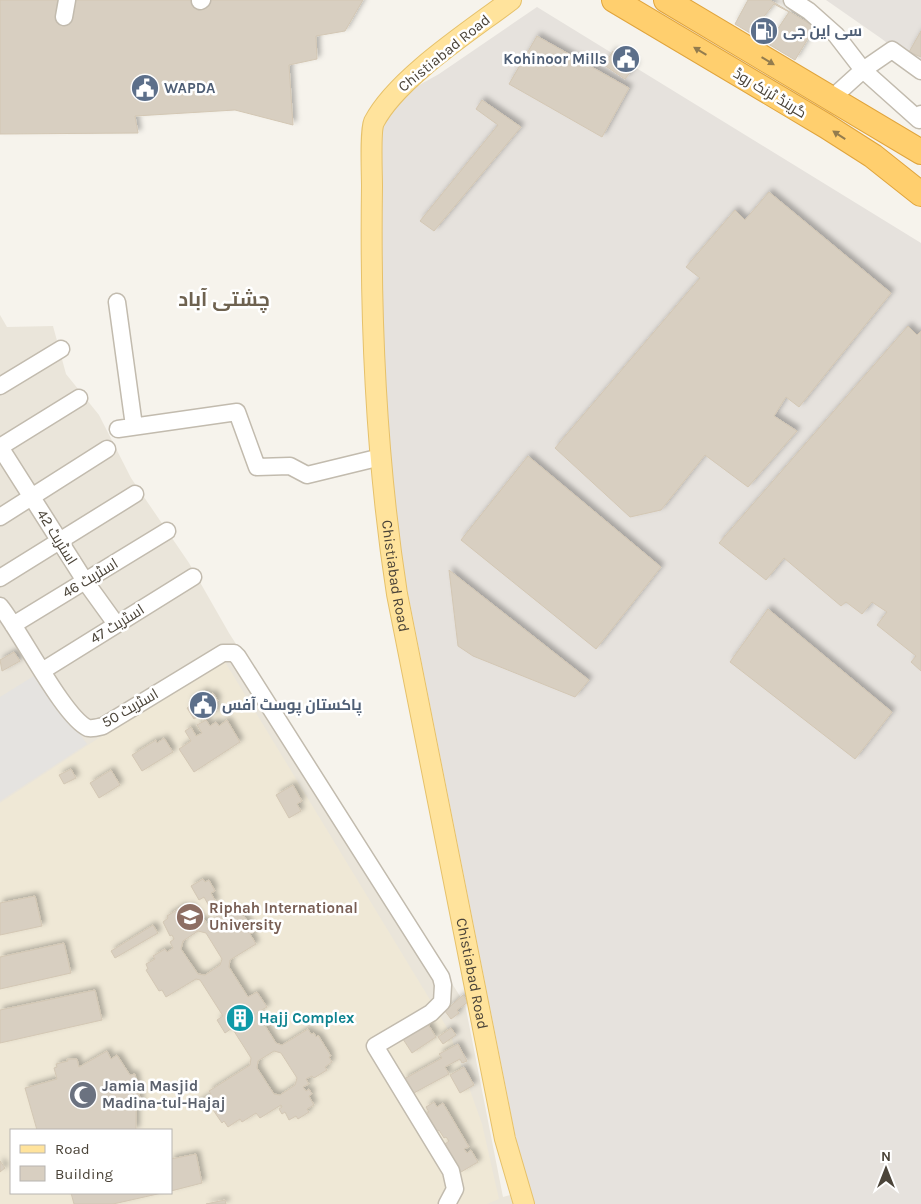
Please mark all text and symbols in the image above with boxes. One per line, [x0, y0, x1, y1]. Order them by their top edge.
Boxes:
street label: Chistiabad Road [394, 10, 494, 96]
fuel station icon: سی این جی [749, 16, 779, 46]
place label: سی این جی [783, 22, 862, 40]
public building icon: Kohinoor Mills [611, 44, 641, 74]
one-way arrow [693, 46, 706, 55]
place label: Kohinoor Mills [503, 50, 607, 68]
one-way arrow [761, 57, 774, 66]
street label: گرینڈ ٹرنک روڈ [730, 64, 810, 122]
public building icon: WAPDA [130, 73, 160, 103]
place label: WAPDA [164, 79, 216, 97]
one-way arrow [832, 130, 846, 139]
district label: چشتی آباد [178, 288, 270, 313]
street label: اسٹریٹ 42 [33, 506, 81, 568]
street label: Chistiabad Road [378, 519, 413, 633]
street label: اسٹریٹ 46 [59, 554, 121, 602]
street label: اسٹریٹ 47 [87, 600, 147, 648]
street label: اسٹریٹ 50 [98, 685, 162, 731]
public building icon: پاکستان پوسٹ آفس [188, 690, 218, 720]
place label: پاکستان پوسٹ آفس [222, 696, 362, 716]
place label: Riphah International University [209, 899, 358, 934]
school or university icon: Riphah International University [175, 902, 205, 932]
street label: Chistiabad Road [452, 916, 492, 1031]
building icon: Hajj Complex [225, 1003, 255, 1033]
place label: Hajj Complex [259, 1009, 355, 1027]
place label: Jamia Masjid Madina-tul-Hajaj [102, 1077, 225, 1112]
mosque icon: Jamia Masjid Madina-tul-Hajaj [68, 1080, 98, 1110]
legend [10, 1129, 172, 1194]
text: Road [55, 1140, 90, 1158]
north arrow [861, 1144, 911, 1194]
text: N [881, 1148, 891, 1165]
text: Building [55, 1165, 113, 1183]

